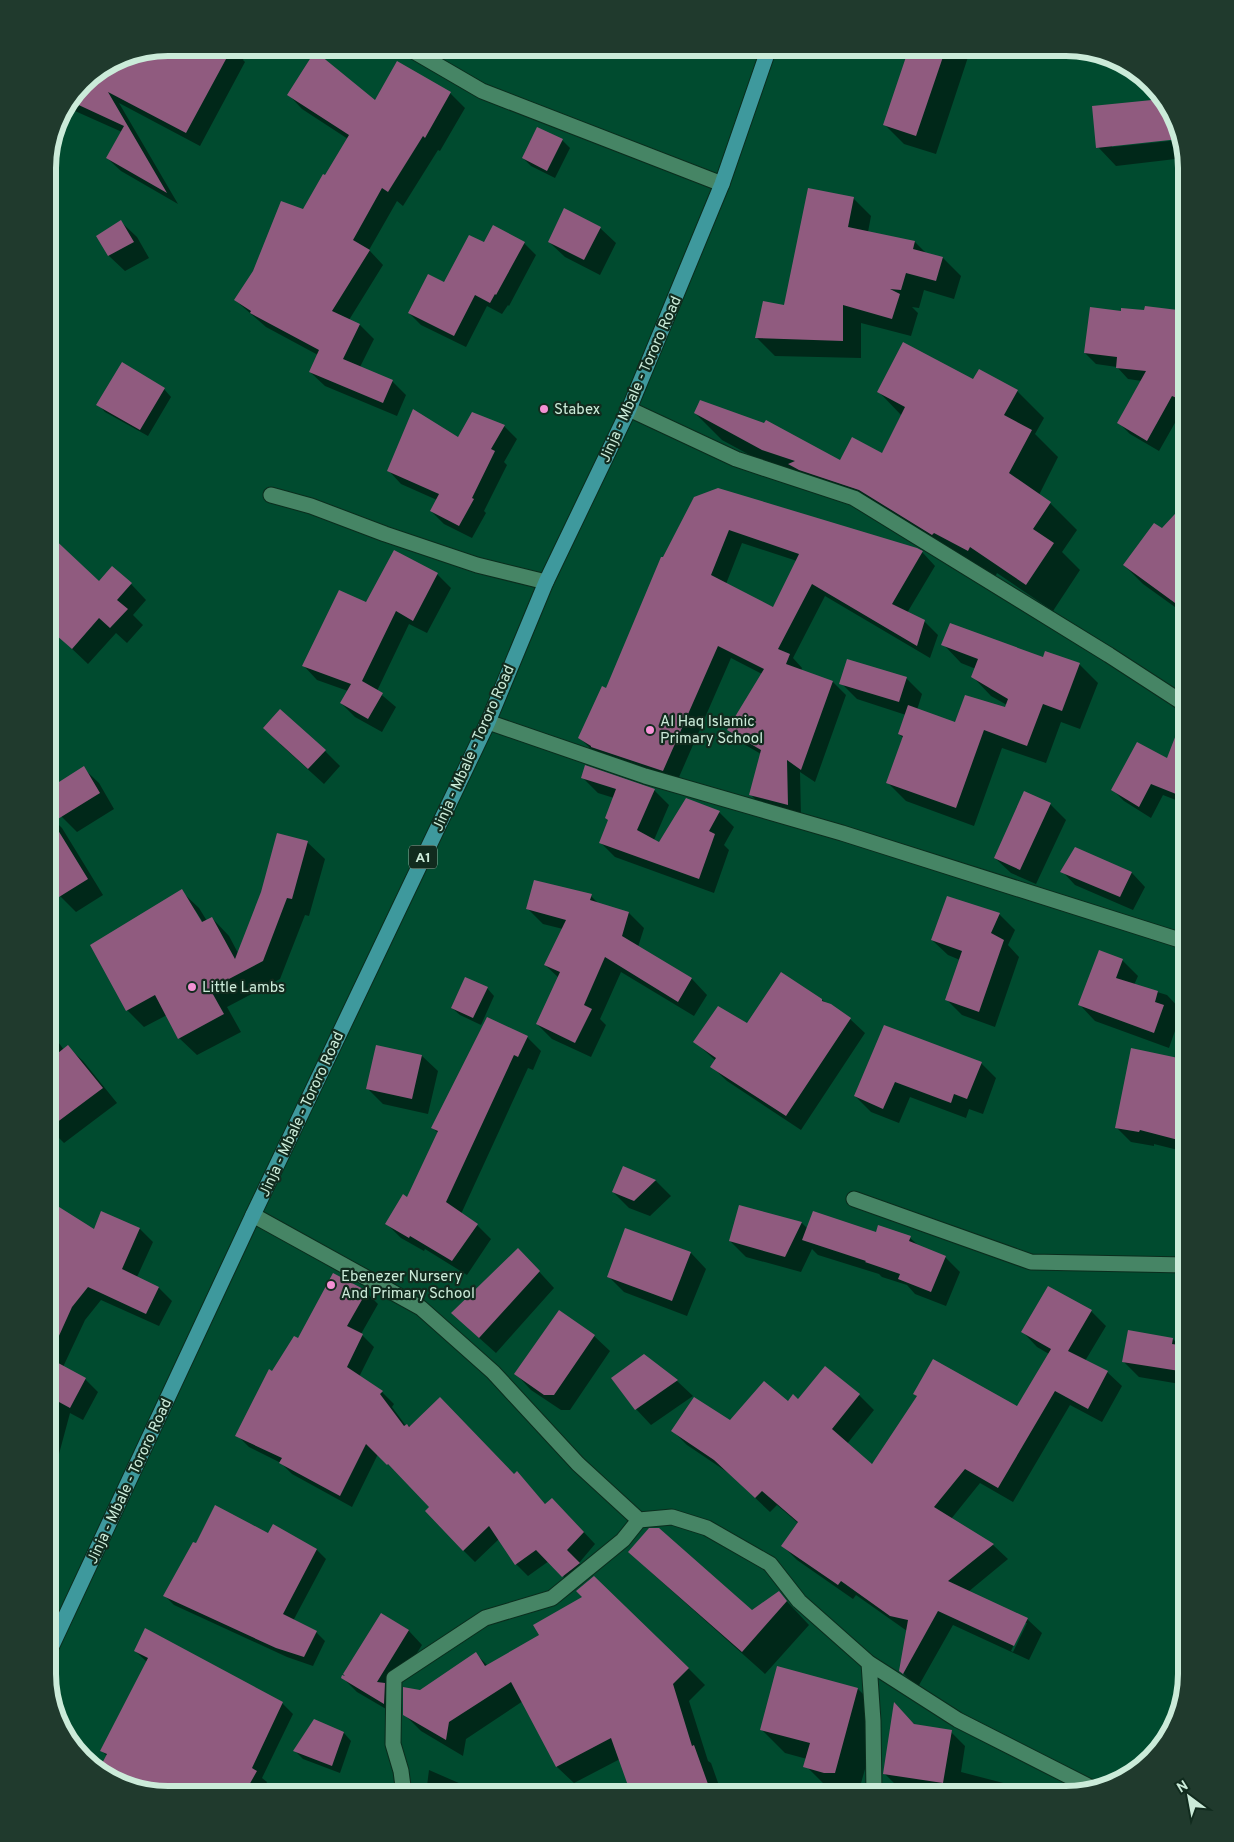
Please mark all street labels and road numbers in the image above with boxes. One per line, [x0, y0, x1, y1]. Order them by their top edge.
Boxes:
street label: Jinja - Mbale - Tororo Road [596, 293, 687, 466]
street label: Jinja - Mbale - Tororo Road [429, 662, 520, 835]
road number: A1 [409, 846, 437, 869]
street label: Jinja - Mbale - Tororo Road [256, 1029, 349, 1200]
street label: Jinja - Mbale - Tororo Road [84, 1396, 177, 1567]

